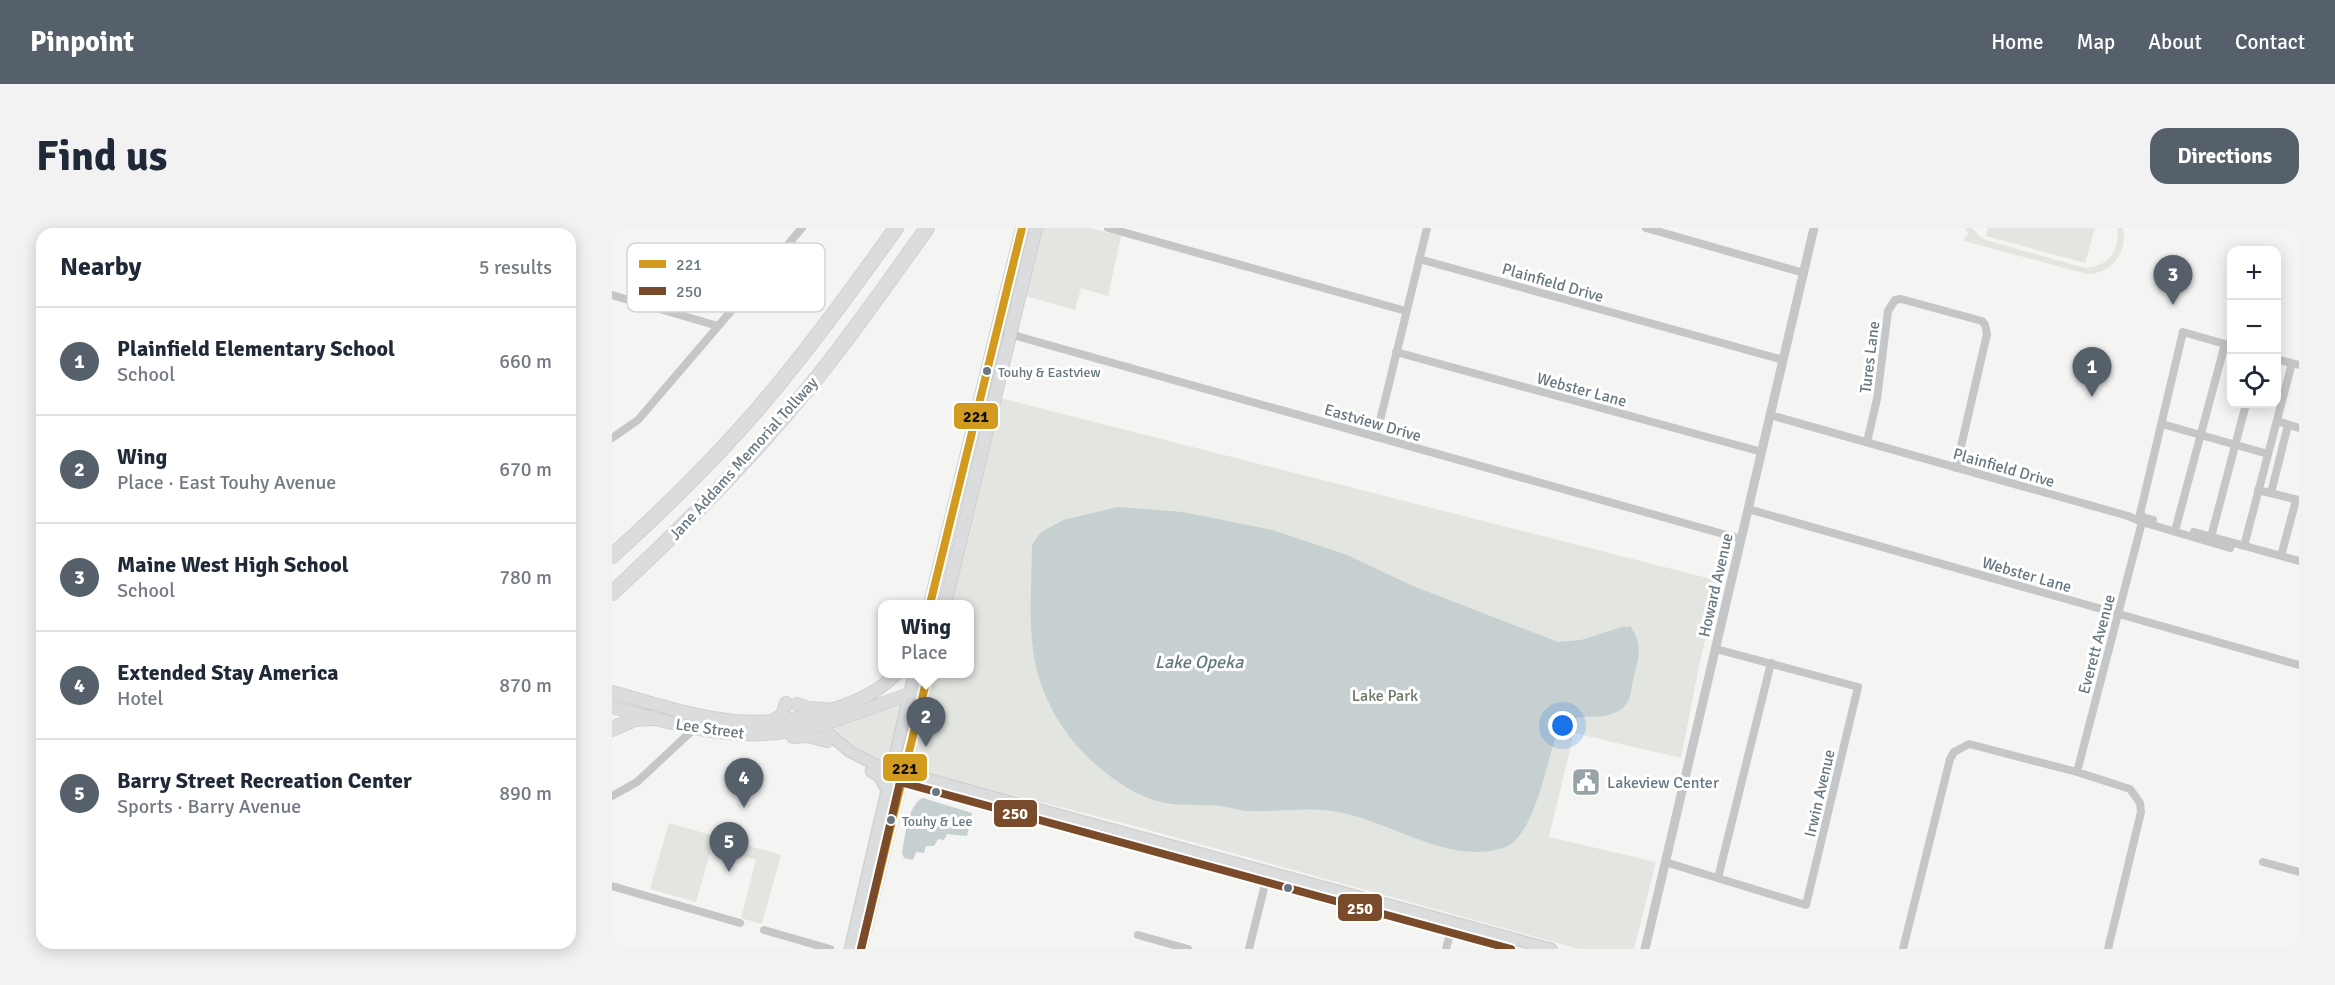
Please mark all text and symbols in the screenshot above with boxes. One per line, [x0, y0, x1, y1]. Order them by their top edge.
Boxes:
text: Pinpoint [30, 25, 134, 59]
text: Home [1991, 29, 2044, 55]
text: Map [2077, 29, 2115, 55]
text: About [2148, 29, 2202, 55]
text: Contact [2235, 29, 2305, 55]
button: Directions [2150, 128, 2299, 184]
text: Find us [36, 131, 167, 182]
legend [627, 243, 825, 312]
map controls [2227, 246, 2281, 408]
button: + [2227, 246, 2281, 300]
text: Nearby [60, 251, 141, 283]
text: 5 results [479, 255, 552, 280]
text: 221 [676, 255, 702, 275]
pin: 3 [2154, 256, 2192, 305]
street label: Plainfield Drive [1500, 259, 1606, 307]
text: 250 [676, 282, 702, 302]
button: − [2227, 300, 2281, 354]
street label: Tures Lane [1856, 320, 1884, 394]
text: Plainfield Elementary School [117, 335, 395, 362]
pin: 1 [2072, 348, 2112, 397]
text: 1 [74, 349, 85, 374]
text: 660 m [499, 349, 552, 374]
button: locate [2227, 354, 2281, 408]
text: School [117, 362, 175, 387]
place label: Touhy & Eastview [998, 364, 1101, 381]
marker: Touhy & Eastview [981, 365, 993, 377]
street label: Webster Lane [1535, 368, 1629, 412]
street label: Jane Addams Memorial Tollway [665, 373, 823, 544]
street label: Eastview Drive [1322, 400, 1423, 446]
line badge: 221 [953, 402, 999, 430]
text: 221 [963, 407, 989, 427]
text: Wing [117, 443, 167, 470]
street label: Plainfield Drive [1951, 444, 2057, 492]
text: 2 [74, 457, 85, 482]
text: 670 m [499, 457, 552, 482]
text: Place · East Touhy Avenue [117, 470, 336, 495]
street label: Howard Avenue [1694, 531, 1738, 639]
text: Maine West High School [117, 551, 349, 578]
street label: Webster Lane [1980, 553, 2074, 597]
text: 3 [74, 565, 85, 590]
text: 780 m [499, 565, 552, 590]
text: School [117, 578, 175, 603]
street label: Everett Avenue [2074, 592, 2120, 696]
popup [878, 600, 974, 678]
text: Wing [901, 613, 951, 640]
text: Place [901, 640, 948, 665]
water label: Lake Opeka [1155, 651, 1244, 673]
text: Extended Stay America [117, 659, 339, 686]
text: 4 [74, 673, 85, 698]
text: 870 m [499, 673, 552, 698]
text: Hotel [117, 686, 163, 711]
park label: Lake Park [1352, 686, 1418, 706]
pin: 2 [906, 698, 946, 747]
your location [1548, 711, 1577, 740]
street label: Lee Street [674, 714, 746, 744]
street label: Irwin Avenue [1800, 747, 1840, 839]
line badge: 221 [882, 753, 928, 782]
pin: 4 [724, 758, 764, 808]
text: 221 [892, 759, 918, 779]
public building icon: Lakeview Center [1570, 766, 1602, 798]
text: Barry Street Recreation Center [117, 767, 412, 794]
place label: Lakeview Center [1607, 773, 1719, 793]
text: 5 [74, 781, 85, 806]
text: 890 m [499, 781, 552, 806]
unlabelled marker [930, 786, 942, 798]
text: Sports · Barry Avenue [117, 794, 301, 819]
line badge: 250 [993, 799, 1038, 828]
text: 250 [1002, 804, 1028, 824]
place label: Touhy & Lee [902, 813, 972, 830]
marker: Touhy & Lee [885, 814, 897, 826]
pin: 5 [710, 822, 748, 872]
unlabelled marker [1282, 882, 1294, 894]
line badge: 250 [1337, 893, 1383, 922]
text: 250 [1347, 899, 1373, 919]

